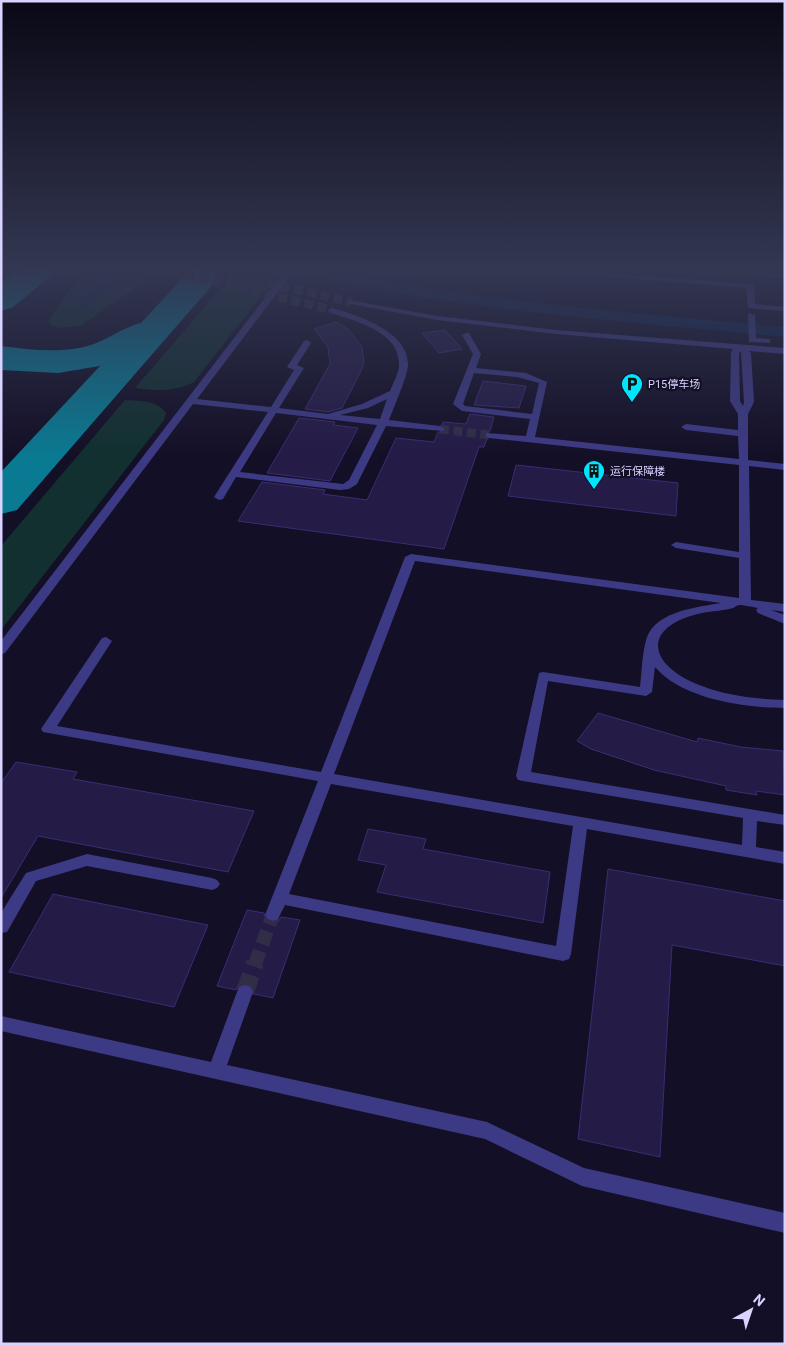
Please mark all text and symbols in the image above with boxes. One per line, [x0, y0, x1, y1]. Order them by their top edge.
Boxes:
parking icon: P15停车场 [620, 372, 644, 403]
place label: P15停车场 [648, 378, 700, 391]
building icon: 运行保障楼 [582, 459, 606, 490]
place label: 运行保障楼 [610, 465, 665, 478]
north arrow [726, 1285, 776, 1335]
text: N [750, 1291, 768, 1309]

